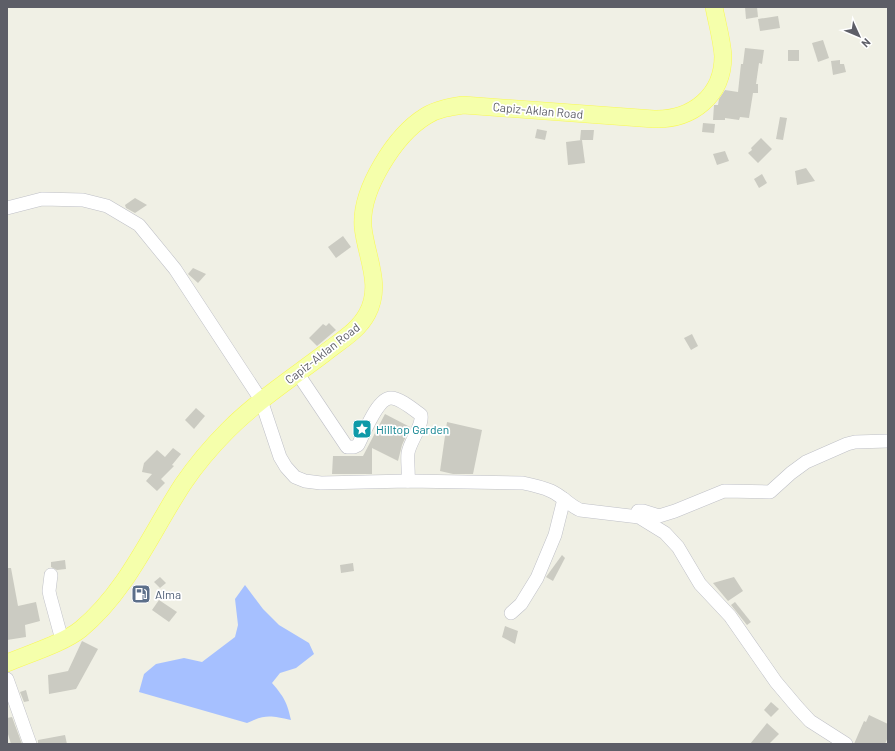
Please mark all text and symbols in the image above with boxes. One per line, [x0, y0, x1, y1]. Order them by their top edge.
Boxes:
north arrow [839, 16, 879, 56]
text: N [859, 36, 874, 50]
street label: Capiz-Aklan Road [492, 99, 584, 121]
street label: Capiz-Aklan Road [282, 320, 362, 386]
place icon: Hilltop Garden [351, 418, 373, 440]
place label: Hilltop Garden [376, 422, 449, 436]
fuel station icon: Alma [130, 583, 152, 605]
place label: Alma [155, 587, 181, 601]

